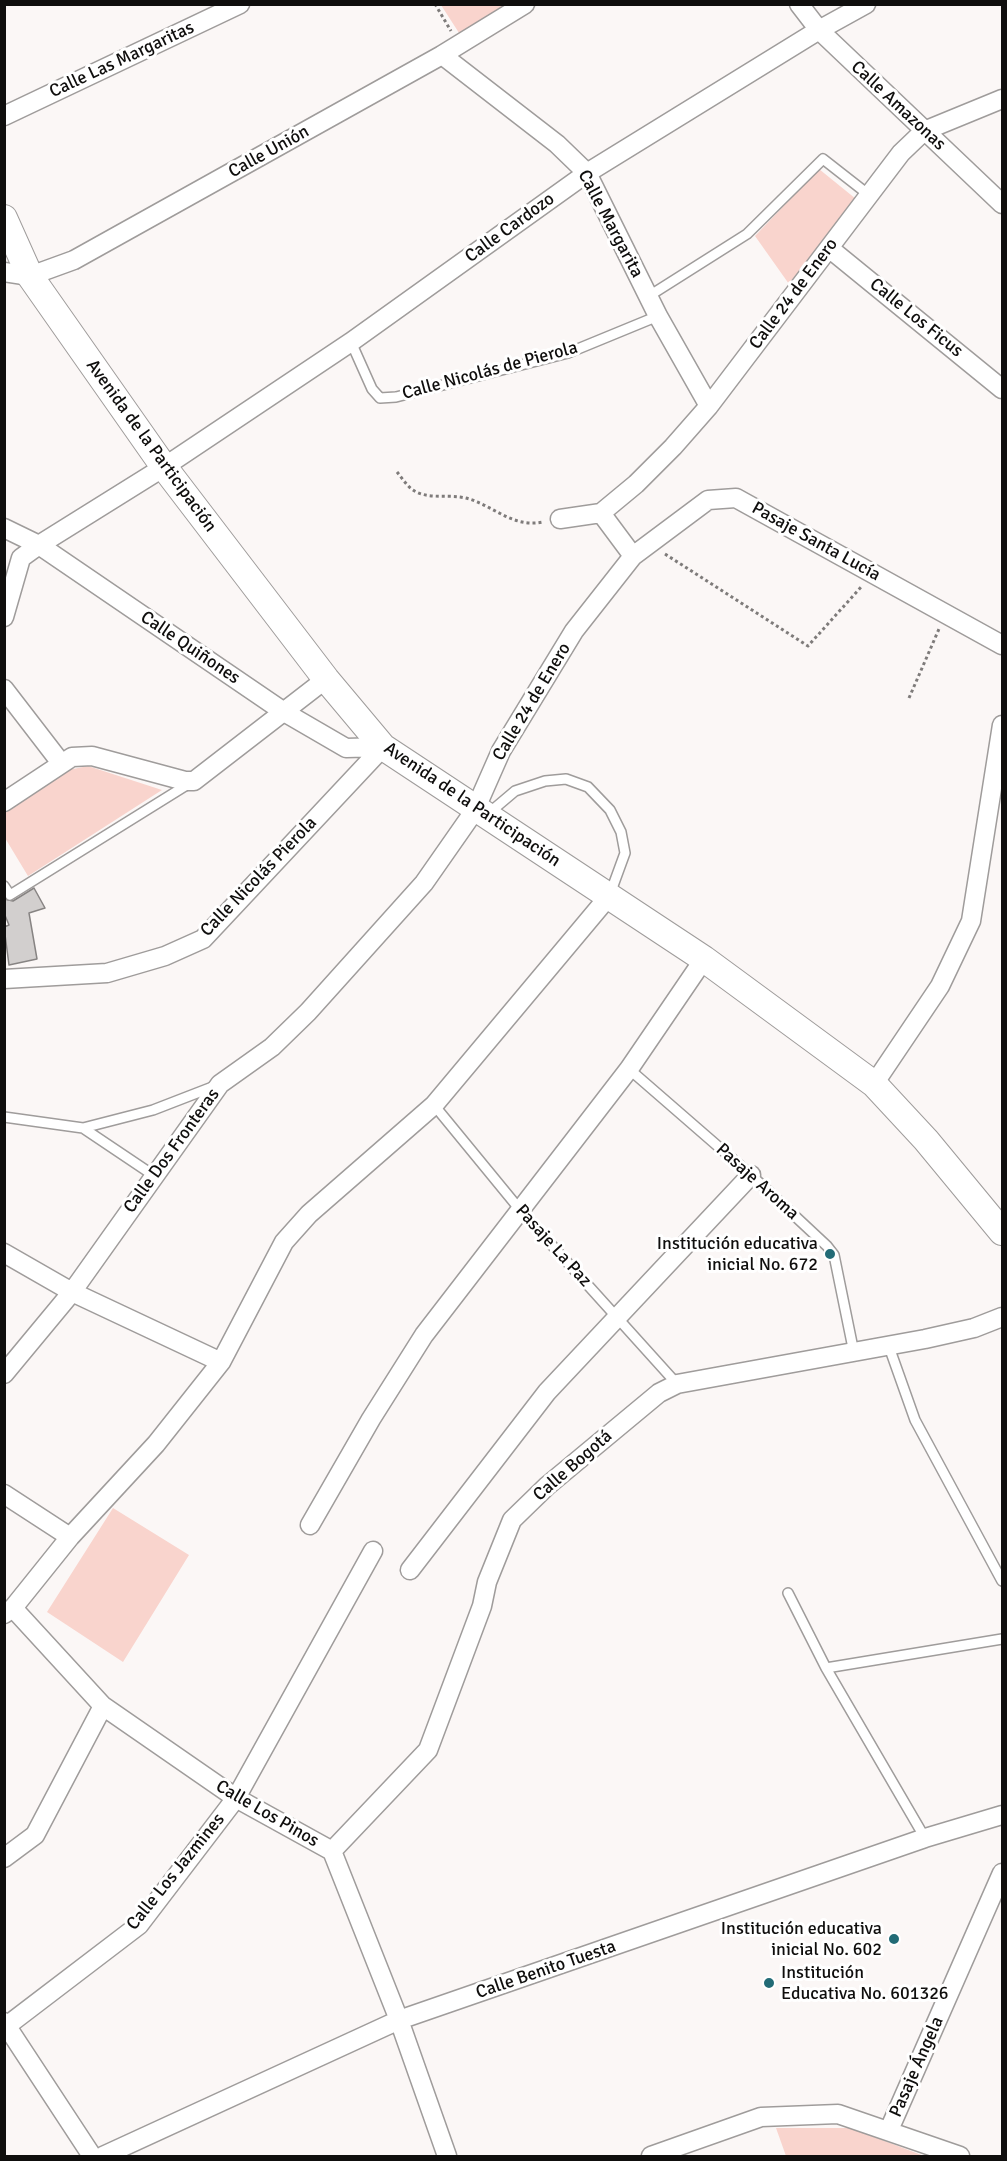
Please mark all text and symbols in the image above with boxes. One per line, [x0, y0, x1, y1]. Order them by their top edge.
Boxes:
street label: Calle Las Margaritas [46, 17, 198, 103]
street label: Calle Amazonas [846, 57, 950, 155]
street label: Calle Unión [225, 121, 313, 183]
street label: Calle Margarita [573, 166, 647, 282]
street label: Calle Cardozo [461, 188, 559, 268]
street label: Calle 24 de Enero [745, 234, 843, 354]
street label: Calle Los Ficus [865, 274, 967, 362]
street label: Calle Nicolás de Pierola [400, 337, 580, 405]
street label: Avenida de la Participación [81, 356, 221, 536]
street label: Pasaje Santa Lucía [748, 498, 884, 586]
street label: Calle Quiñones [136, 607, 244, 689]
street label: Calle 24 de Enero [488, 639, 576, 765]
street label: Avenida de la Participación [380, 738, 564, 872]
street label: Calle Nicolás Pierola [196, 813, 322, 941]
street label: Calle Dos Fronteras [119, 1084, 225, 1218]
street label: Pasaje Aroma [711, 1139, 803, 1225]
street label: Pasaje La Paz [510, 1200, 596, 1292]
place label: Institución educativa inicial No. 672 [657, 1233, 818, 1276]
marker: Institución educativa inicial No. 672 [823, 1247, 837, 1261]
street label: Calle Bogotá [529, 1426, 617, 1506]
street label: Calle Los Pinos [212, 1776, 322, 1852]
street label: Calle Los Jazmines [122, 1809, 230, 1935]
place label: Institución educativa inicial No. 602 [721, 1918, 882, 1960]
marker: Institución educativa inicial No. 602 [887, 1932, 901, 1946]
street label: Calle Benito Tuesta [473, 1936, 619, 2004]
place label: Institución Educativa No. 601326 [781, 1962, 949, 2004]
marker: Institución Educativa No. 601326 [762, 1976, 776, 1990]
street label: Pasaje Ángela [885, 2013, 949, 2121]

